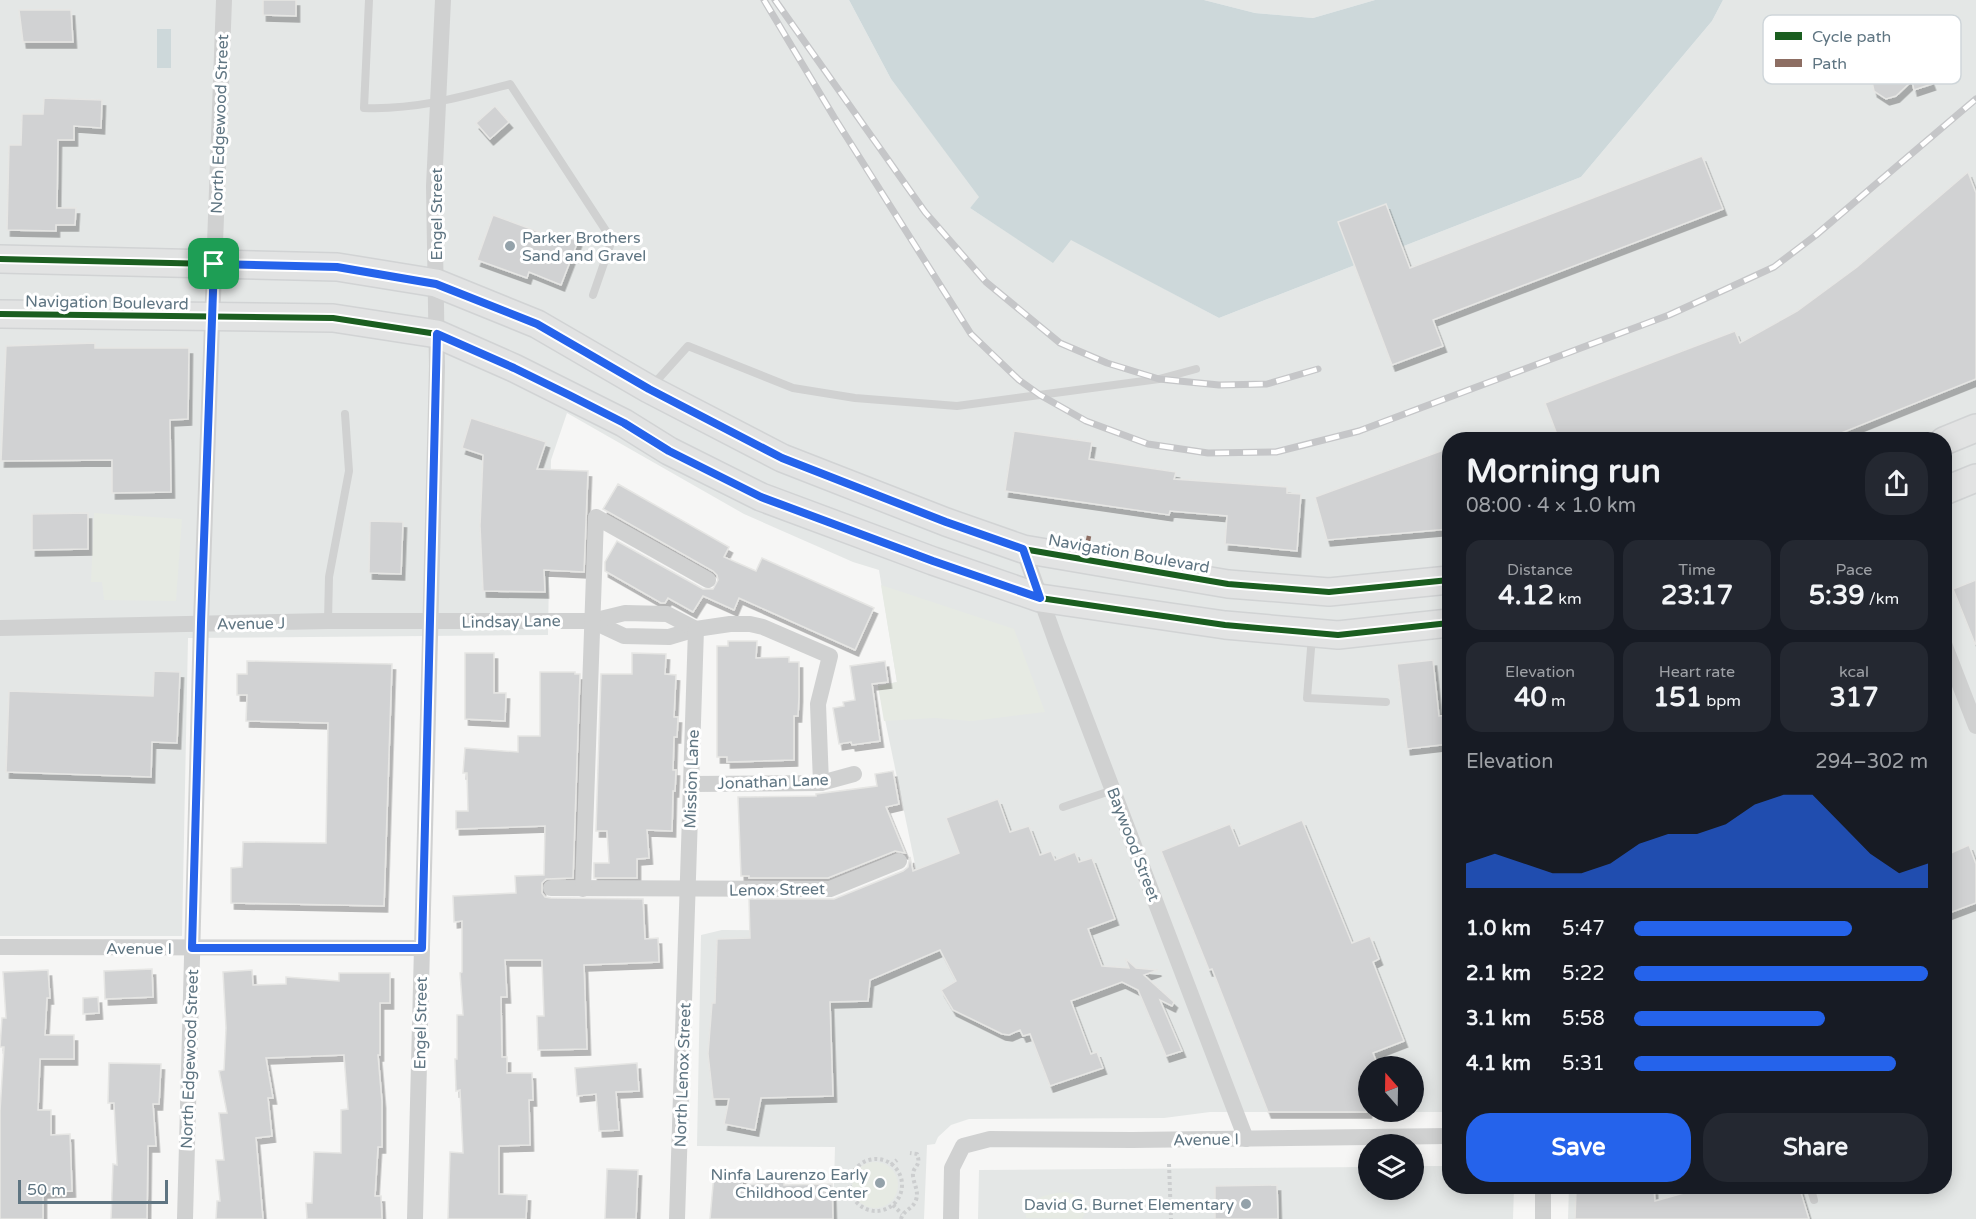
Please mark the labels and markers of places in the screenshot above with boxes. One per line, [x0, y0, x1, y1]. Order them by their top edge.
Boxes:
place label: Parker Brothers Sand and Gravel [522, 228, 646, 266]
pin [188, 238, 239, 289]
marker: Parker Brothers Sand and Gravel [503, 239, 517, 253]
place label: Ninfa Laurenzo Early Childhood Center [711, 1165, 869, 1203]
marker: Ninfa Laurenzo Early Childhood Center [873, 1176, 887, 1190]
place label: David G. Burnet Elementary [1024, 1195, 1234, 1215]
marker: David G. Burnet Elementary [1239, 1197, 1253, 1211]

